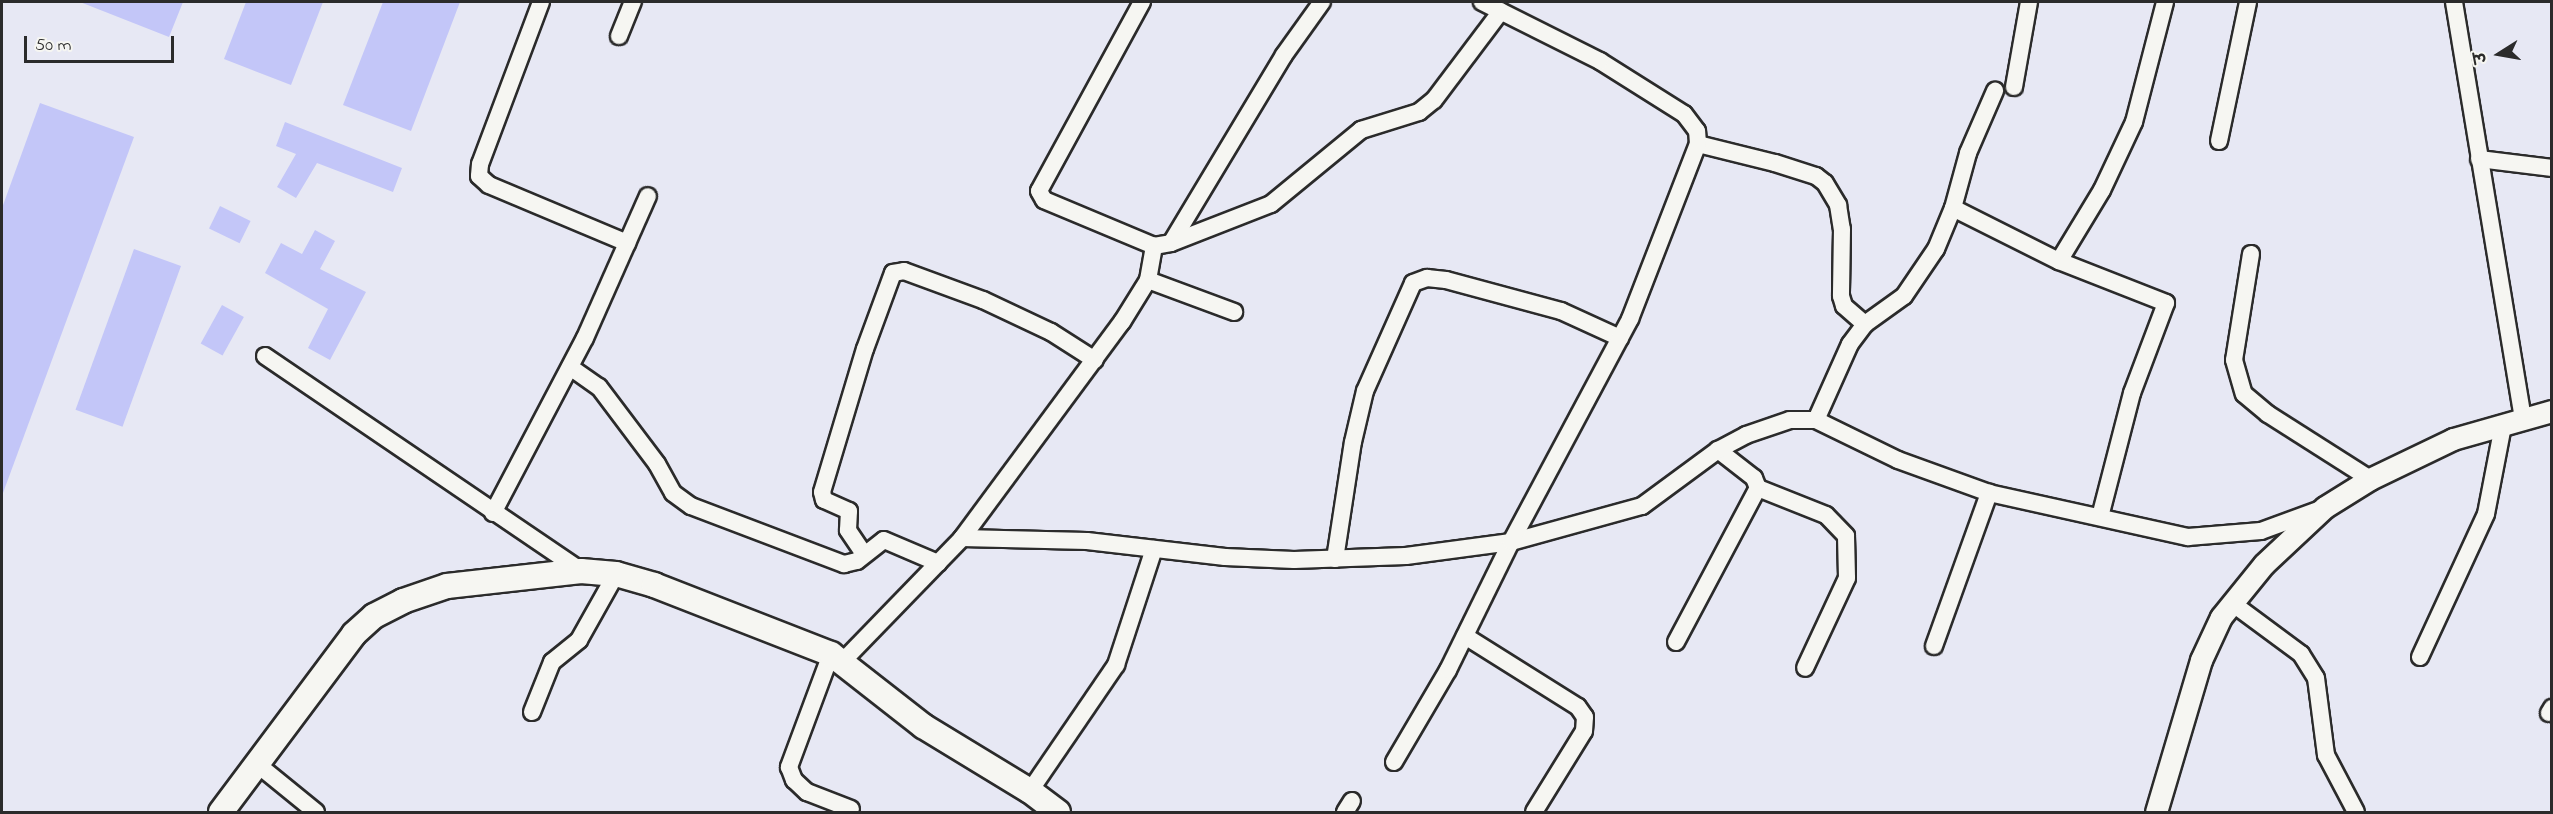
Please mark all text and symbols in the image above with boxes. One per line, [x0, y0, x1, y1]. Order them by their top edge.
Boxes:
scale bar [27, 24, 177, 62]
north arrow [2469, 24, 2529, 84]
text: 50 m [35, 33, 72, 59]
text: उ [2469, 50, 2494, 65]

